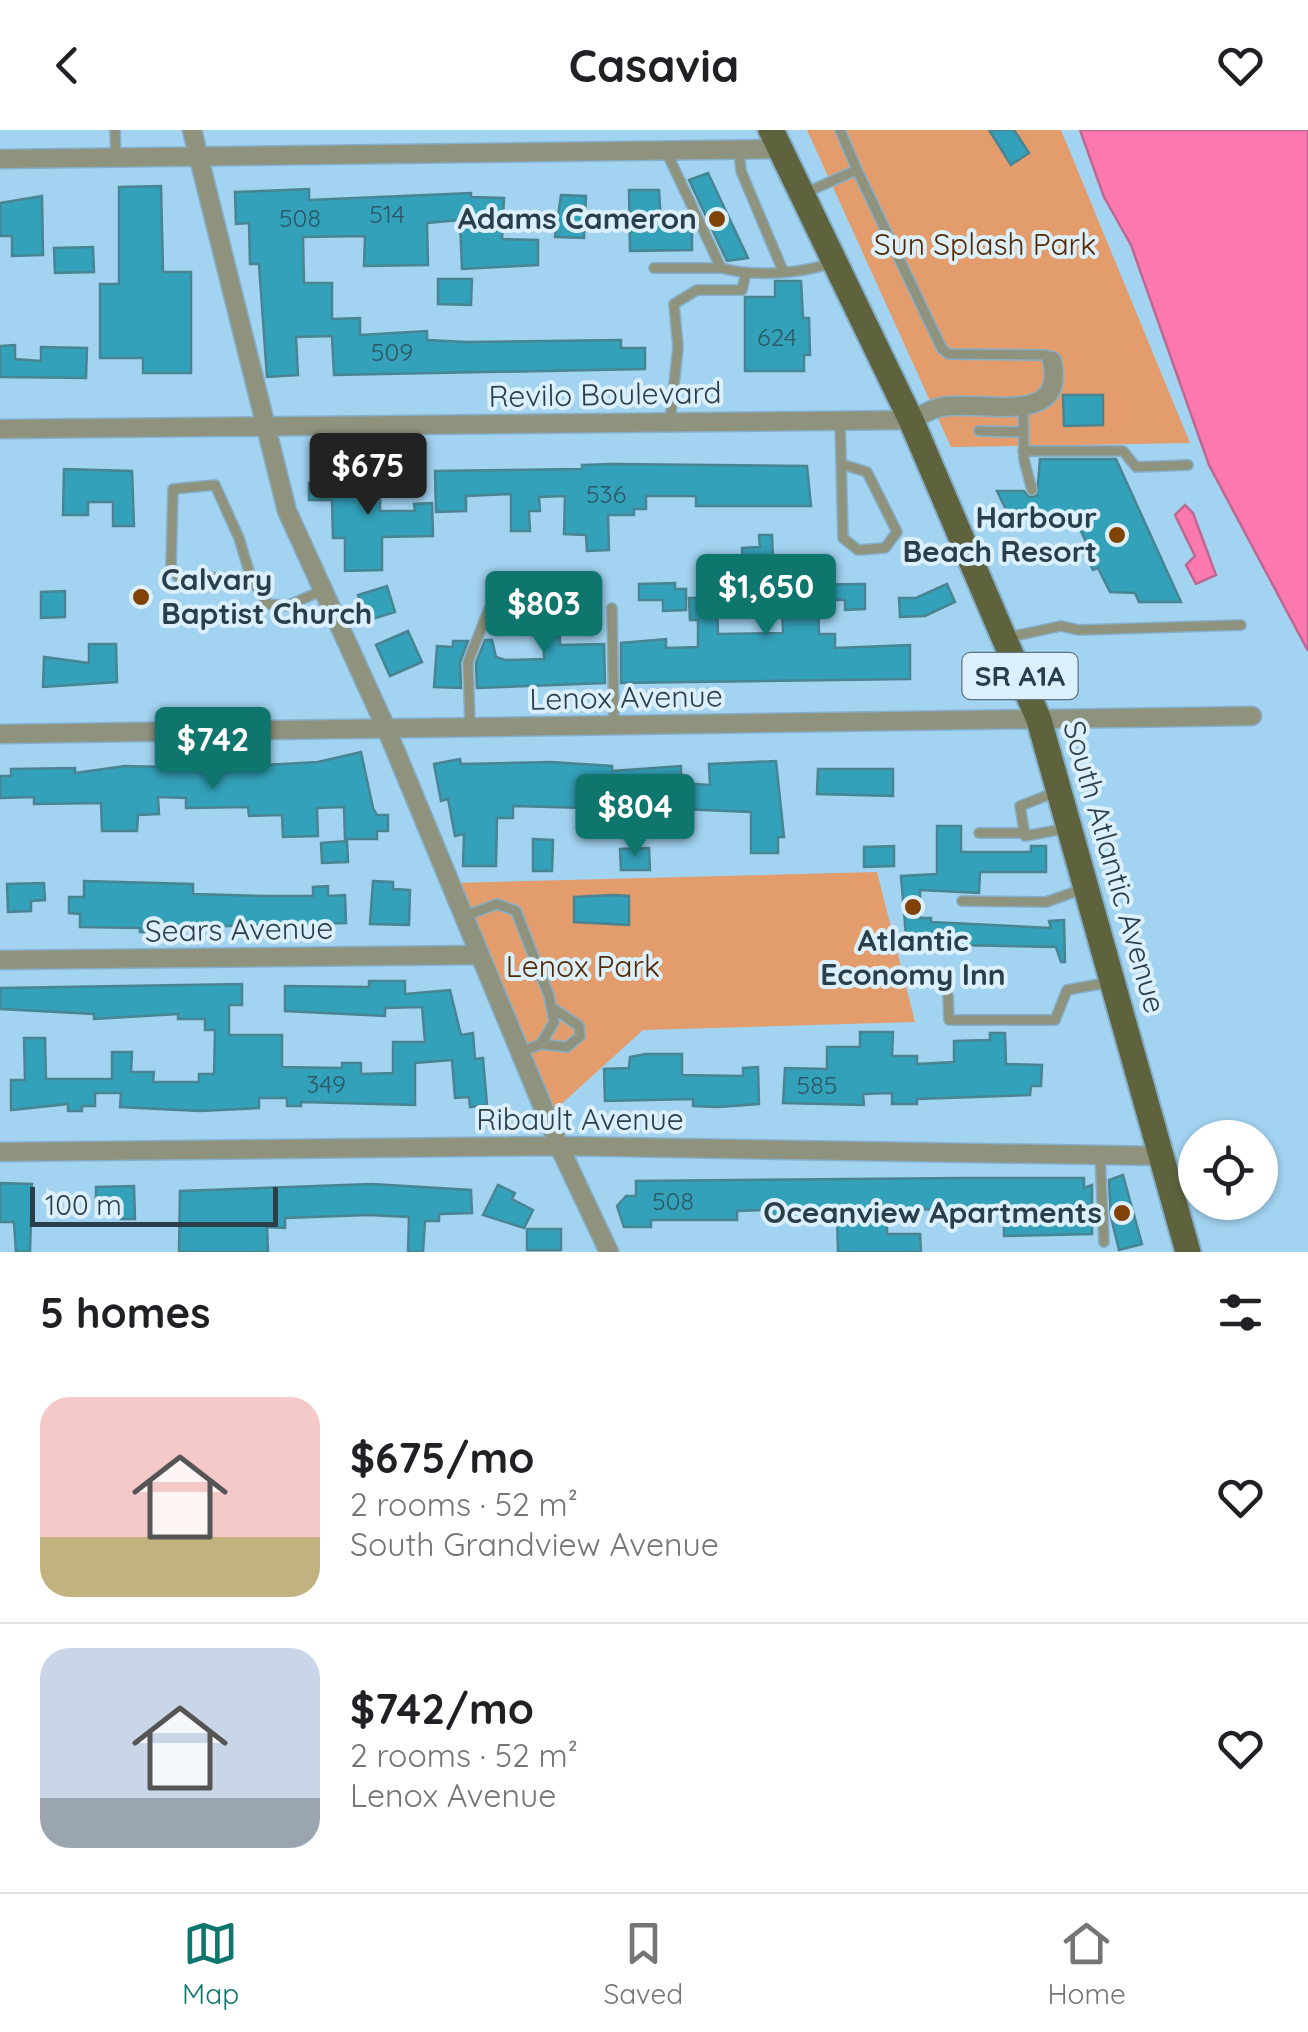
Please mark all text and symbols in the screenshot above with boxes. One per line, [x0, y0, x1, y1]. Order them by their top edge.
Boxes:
text: Casavia [569, 37, 739, 93]
icon: back [40, 38, 95, 93]
icon: heart [1213, 38, 1268, 93]
house number: 514 [369, 198, 405, 229]
place label: Adams Cameron [458, 199, 697, 237]
house number: 508 [279, 202, 321, 233]
marker: Adams Cameron [706, 208, 728, 230]
park label: Sun Splash Park [874, 225, 1096, 263]
house number: 624 [757, 321, 797, 352]
house number: 509 [371, 336, 413, 367]
street label: Revilo Boulevard [488, 373, 722, 415]
pin: $675 [309, 433, 427, 518]
text: $675 [332, 445, 404, 485]
house number: 536 [586, 478, 626, 509]
place label: Harbour Beach Resort [903, 498, 1097, 570]
marker: Harbour Beach Resort [1106, 524, 1128, 546]
pin: $1,650 [685, 554, 847, 639]
place label: Calvary Baptist Church [161, 560, 372, 632]
text: $1,650 [718, 566, 814, 606]
pin: $803 [485, 571, 603, 656]
text: $803 [507, 583, 581, 623]
marker: Calvary Baptist Church [130, 586, 152, 608]
road number: SR A1A [962, 653, 1078, 699]
street label: Lenox Avenue [529, 676, 723, 718]
pin: $742 [154, 707, 272, 792]
street label: South Atlantic Avenue [1055, 716, 1175, 1017]
text: $742 [177, 719, 249, 759]
pin: $804 [576, 774, 694, 859]
text: $804 [597, 786, 673, 826]
marker: Atlantic Economy Inn [902, 896, 924, 918]
street label: Sears Avenue [144, 908, 334, 950]
place label: Atlantic Economy Inn [820, 921, 1006, 993]
park label: Lenox Park [506, 947, 660, 985]
house number: 349 [306, 1068, 346, 1099]
house number: 585 [797, 1069, 837, 1100]
street label: Ribault Avenue [476, 1100, 684, 1138]
map controls [1178, 1120, 1278, 1220]
button: locate [1178, 1120, 1278, 1220]
scale bar [30, 1182, 278, 1226]
house number: 508 [652, 1185, 694, 1216]
text: 100 m [45, 1187, 122, 1222]
place label: Oceanview Apartments [763, 1193, 1102, 1231]
marker: Oceanview Apartments [1111, 1202, 1133, 1224]
icon: filters [1213, 1285, 1268, 1340]
text: 5 homes [40, 1286, 211, 1339]
text: $675/mo [350, 1431, 534, 1484]
icon: home [120, 1437, 240, 1557]
icon: heart [1213, 1470, 1268, 1525]
text: 2 rooms · 52 m² [350, 1484, 578, 1524]
text: South Grandview Avenue [350, 1524, 719, 1564]
text: $742/mo [350, 1682, 534, 1735]
icon: home [120, 1688, 240, 1808]
icon: heart [1213, 1721, 1268, 1776]
text: 2 rooms · 52 m² [350, 1735, 578, 1775]
text: Lenox Avenue [350, 1775, 556, 1815]
tab: Map [182, 1916, 239, 2011]
tab: Saved [603, 1916, 683, 2011]
tab: Home [1047, 1916, 1126, 2011]

